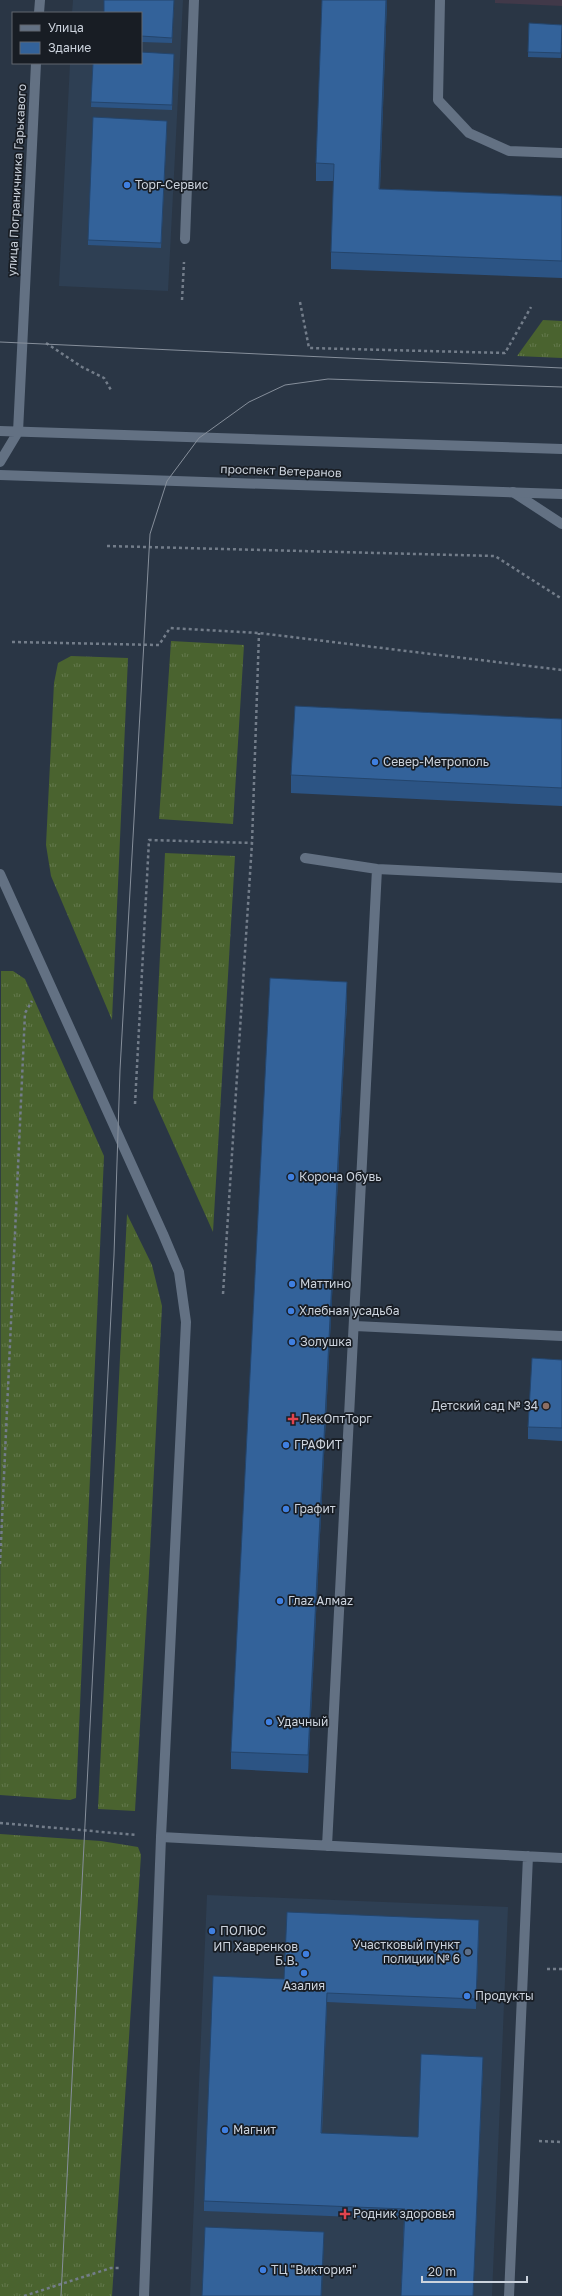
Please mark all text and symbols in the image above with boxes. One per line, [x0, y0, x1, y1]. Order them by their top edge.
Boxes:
legend [12, 12, 142, 64]
text: Улица [48, 20, 84, 35]
text: Здание [48, 40, 91, 55]
street label: улица Пограничника Гарькавого [4, 83, 29, 277]
place label: Торг-Сервис [135, 177, 209, 192]
marker: Торг-Сервис [122, 180, 132, 190]
street label: проспект Ветеранов [220, 461, 342, 480]
place label: Север-Метрополь [383, 754, 489, 769]
marker: Север-Метрополь [370, 757, 380, 767]
place label: Корона Обувь [299, 1169, 382, 1184]
marker: Корона Обувь [286, 1172, 296, 1182]
place label: Маттино [300, 1276, 351, 1291]
marker: Маттино [287, 1279, 297, 1289]
place label: Хлебная усадьба [299, 1303, 400, 1318]
marker: Хлебная усадьба [286, 1306, 296, 1316]
place label: Золушка [300, 1334, 352, 1349]
marker: Золушка [287, 1337, 297, 1347]
place label: Детский сад № 34 [432, 1398, 538, 1413]
marker: Детский сад № 34 [541, 1401, 551, 1411]
place label: ЛекОптТорг [301, 1411, 372, 1426]
marker: ЛекОптТорг [288, 1414, 298, 1424]
place label: ГРАФИТ [294, 1437, 343, 1452]
marker: ГРАФИТ [281, 1440, 291, 1450]
place label: Графит [294, 1501, 336, 1516]
marker: Графит [281, 1504, 291, 1514]
place label: Глаz Алмаz [288, 1593, 353, 1608]
marker: Глаz Алмаz [275, 1596, 285, 1606]
place label: Удачный [277, 1714, 328, 1729]
marker: Удачный [264, 1717, 274, 1727]
place label: ПОЛЮС [220, 1923, 266, 1938]
marker: ПОЛЮС [207, 1926, 217, 1936]
place label: Участковый пункт полиции № 6 [353, 1937, 460, 1966]
place label: ИП Хавренков Б.В. [213, 1939, 298, 1968]
marker: Участковый пункт полиции № 6 [463, 1947, 473, 1957]
marker: ИП Хавренков Б.В. [301, 1949, 311, 1959]
marker: Азалия [299, 1968, 309, 1978]
place label: Азалия [283, 1978, 325, 1993]
place label: Продукты [475, 1988, 534, 2003]
marker: Продукты [462, 1991, 472, 2001]
place label: Магнит [233, 2122, 276, 2137]
marker: Магнит [220, 2125, 230, 2135]
place label: Родник здоровья [353, 2206, 455, 2221]
marker: Родник здоровья [340, 2209, 350, 2219]
scale bar [422, 2258, 527, 2284]
place label: ТЦ "Виктория" [271, 2262, 357, 2277]
text: 20 m [428, 2264, 456, 2279]
marker: ТЦ "Виктория" [258, 2265, 268, 2275]

